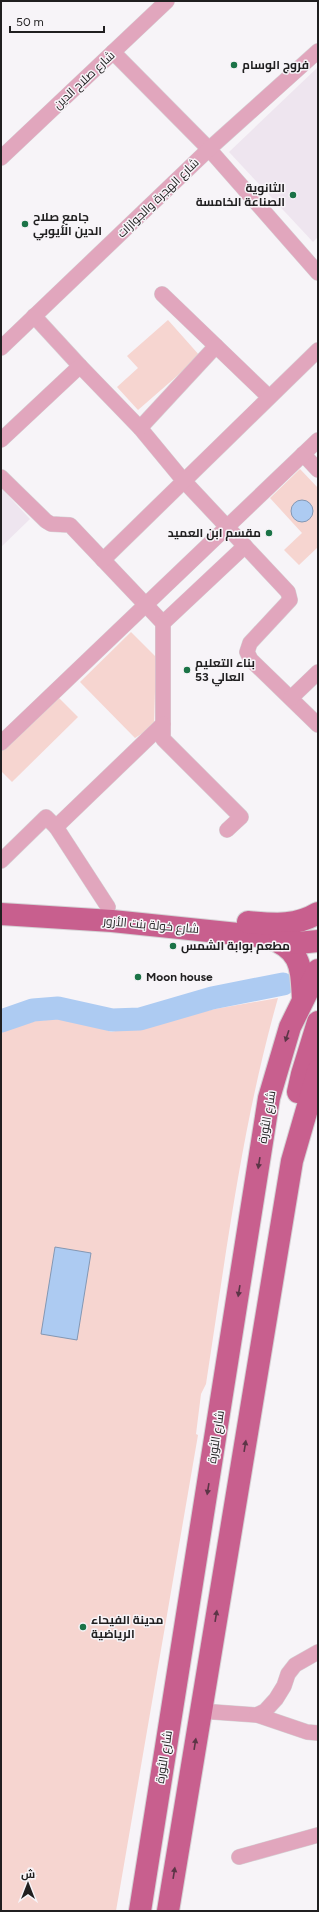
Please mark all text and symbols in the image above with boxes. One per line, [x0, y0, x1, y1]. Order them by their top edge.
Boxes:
scale bar [10, 8, 104, 34]
text: 50 m [16, 15, 44, 29]
street label: شارع صلاح الدين [50, 48, 118, 113]
place label: فروج الوسام [242, 58, 309, 74]
marker: فروج الوسام [229, 60, 239, 70]
street label: شارع الهجرة والجوازات [114, 155, 202, 241]
place label: الثانوية الصناعة الخامسة [196, 181, 285, 209]
marker: الثانوية الصناعة الخامسة [288, 190, 298, 200]
place label: جامع صلاح الدين الأيوبي [33, 210, 102, 241]
marker: جامع صلاح الدين الأيوبي [20, 219, 30, 229]
place label: مقسم ابن العميد [168, 526, 261, 541]
marker: مقسم ابن العميد [264, 528, 274, 538]
place label: بناء التعليم العالي 53 [195, 656, 255, 687]
marker: بناء التعليم العالي 53 [182, 665, 192, 675]
street label: شارع خولة بنت الأزور [101, 914, 200, 937]
place label: مطعم بوابة الشمس [181, 939, 290, 954]
marker: مطعم بوابة الشمس [168, 941, 178, 951]
place label: Moon house [146, 970, 213, 984]
marker: Moon house [133, 972, 143, 982]
one-way arrow [284, 1031, 290, 1043]
street label: شارع الثورة [255, 1089, 280, 1145]
one-way arrow [256, 1157, 262, 1169]
one-way arrow [236, 1285, 242, 1297]
street label: شارع الثورة [205, 1409, 228, 1465]
one-way arrow [242, 1440, 248, 1452]
one-way arrow [205, 1483, 211, 1495]
one-way arrow [214, 1610, 220, 1622]
place label: مدينة الفيحاء الرياضية [91, 1613, 163, 1642]
marker: مدينة الفيحاء الرياضية [78, 1622, 88, 1632]
street label: شارع الثورة [153, 1729, 176, 1785]
one-way arrow [192, 1738, 198, 1750]
north arrow [8, 1864, 48, 1904]
one-way arrow [171, 1866, 177, 1879]
text: ش [21, 1868, 35, 1881]

